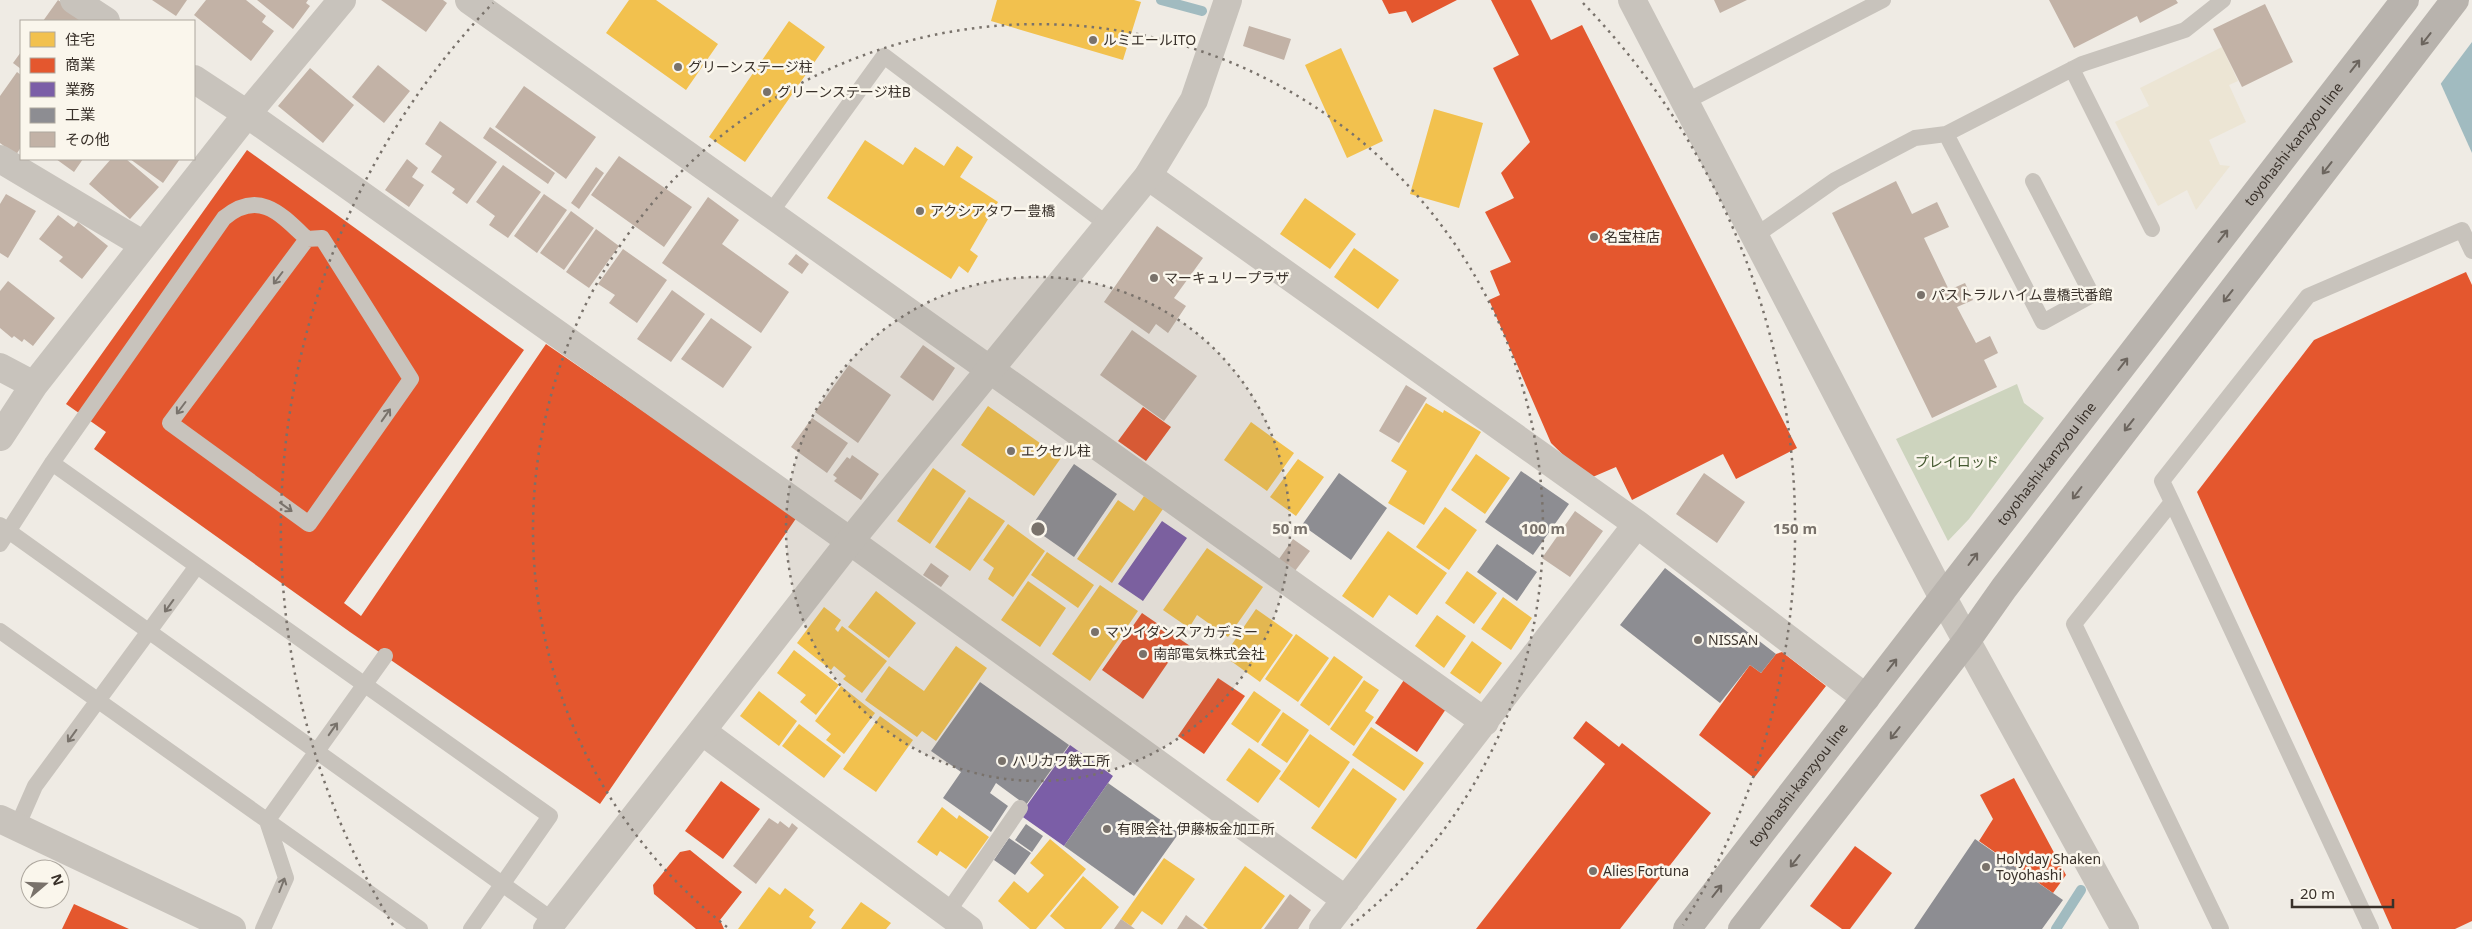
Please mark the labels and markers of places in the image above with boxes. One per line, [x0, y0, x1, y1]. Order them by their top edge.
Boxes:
place label: ルミエールITO [1103, 30, 1196, 49]
marker: ルミエールITO [1087, 34, 1099, 46]
place label: グリーンステージ柱 [688, 57, 813, 76]
marker: グリーンステージ柱 [672, 61, 684, 73]
place label: グリーンステージ柱B [777, 82, 911, 101]
marker: グリーンステージ柱B [761, 86, 773, 98]
place label: アクシアタワー豊橋 [930, 201, 1055, 220]
marker: アクシアタワー豊橋 [914, 205, 926, 217]
place label: 名宝柱店 [1604, 227, 1660, 246]
marker: 名宝柱店 [1588, 231, 1600, 243]
place label: マーキュリープラザ [1164, 268, 1289, 287]
marker: マーキュリープラザ [1148, 272, 1160, 284]
place label: パストラルハイム豊橋弐番館 [1931, 285, 2112, 304]
marker: パストラルハイム豊橋弐番館 [1915, 289, 1927, 301]
place label: エクセル柱 [1021, 441, 1091, 460]
marker: エクセル柱 [1005, 445, 1017, 457]
centre of rings [1029, 520, 1047, 538]
place label: マツイダンスアカデミー [1105, 622, 1258, 641]
marker: マツイダンスアカデミー [1089, 626, 1101, 638]
place label: NISSAN [1708, 630, 1758, 649]
marker: NISSAN [1692, 634, 1704, 646]
place label: 南部電気株式会社 [1153, 644, 1265, 663]
marker: 南部電気株式会社 [1137, 648, 1149, 660]
place label: ハリカワ鉄工所 [1012, 751, 1110, 770]
marker: ハリカワ鉄工所 [996, 755, 1008, 767]
place label: 有限会社 伊藤板金加工所 [1117, 819, 1275, 838]
marker: 有限会社 伊藤板金加工所 [1101, 823, 1113, 835]
place label: Holyday Shaken Toyohashi [1996, 849, 2101, 884]
place label: Alies Fortuna [1603, 861, 1689, 880]
marker: Holyday Shaken Toyohashi [1980, 861, 1992, 873]
marker: Alies Fortuna [1587, 865, 1599, 877]

